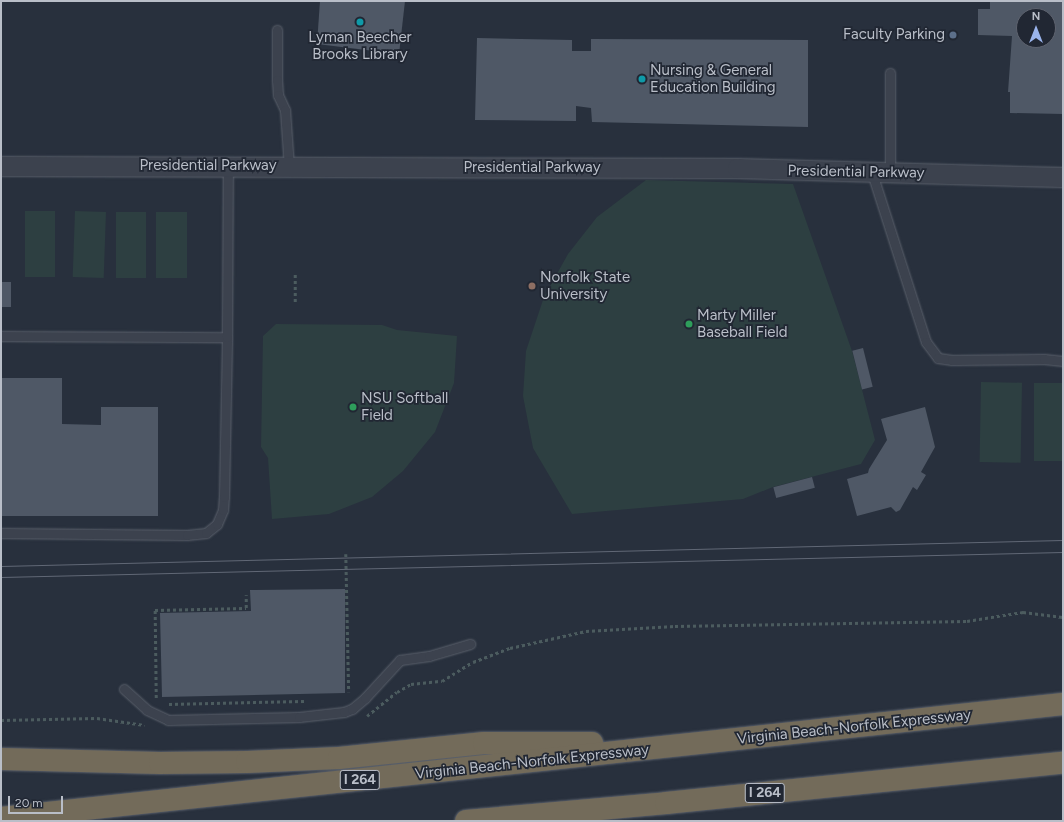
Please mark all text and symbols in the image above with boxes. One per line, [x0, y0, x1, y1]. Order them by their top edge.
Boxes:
north arrow [1016, 8, 1056, 48]
text: N [1032, 10, 1040, 23]
marker: Lyman Beecher Brooks Library [355, 17, 365, 27]
place label: Faculty Parking [843, 26, 945, 44]
place label: Lyman Beecher Brooks Library [308, 28, 412, 63]
marker: Faculty Parking [948, 30, 958, 40]
place label: Nursing & General Education Building [650, 61, 775, 96]
marker: Nursing & General Education Building [637, 74, 647, 84]
street label: Presidential Parkway [139, 157, 277, 175]
street label: Presidential Parkway [463, 159, 601, 177]
street label: Presidential Parkway [787, 162, 925, 182]
place label: Norfolk State University [540, 268, 630, 303]
marker: Norfolk State University [527, 281, 537, 291]
place label: Marty Miller Baseball Field [697, 306, 788, 341]
marker: Marty Miller Baseball Field [684, 319, 694, 329]
place label: NSU Softball Field [361, 389, 448, 424]
marker: NSU Softball Field [348, 402, 358, 412]
street label: Virginia Beach-Norfolk Expressway [736, 706, 972, 748]
street label: Virginia Beach-Norfolk Expressway [414, 741, 650, 783]
road number: I 264 [339, 768, 381, 792]
road number: I 264 [744, 781, 786, 805]
scale bar [10, 788, 65, 814]
text: 20 m [15, 796, 43, 810]

